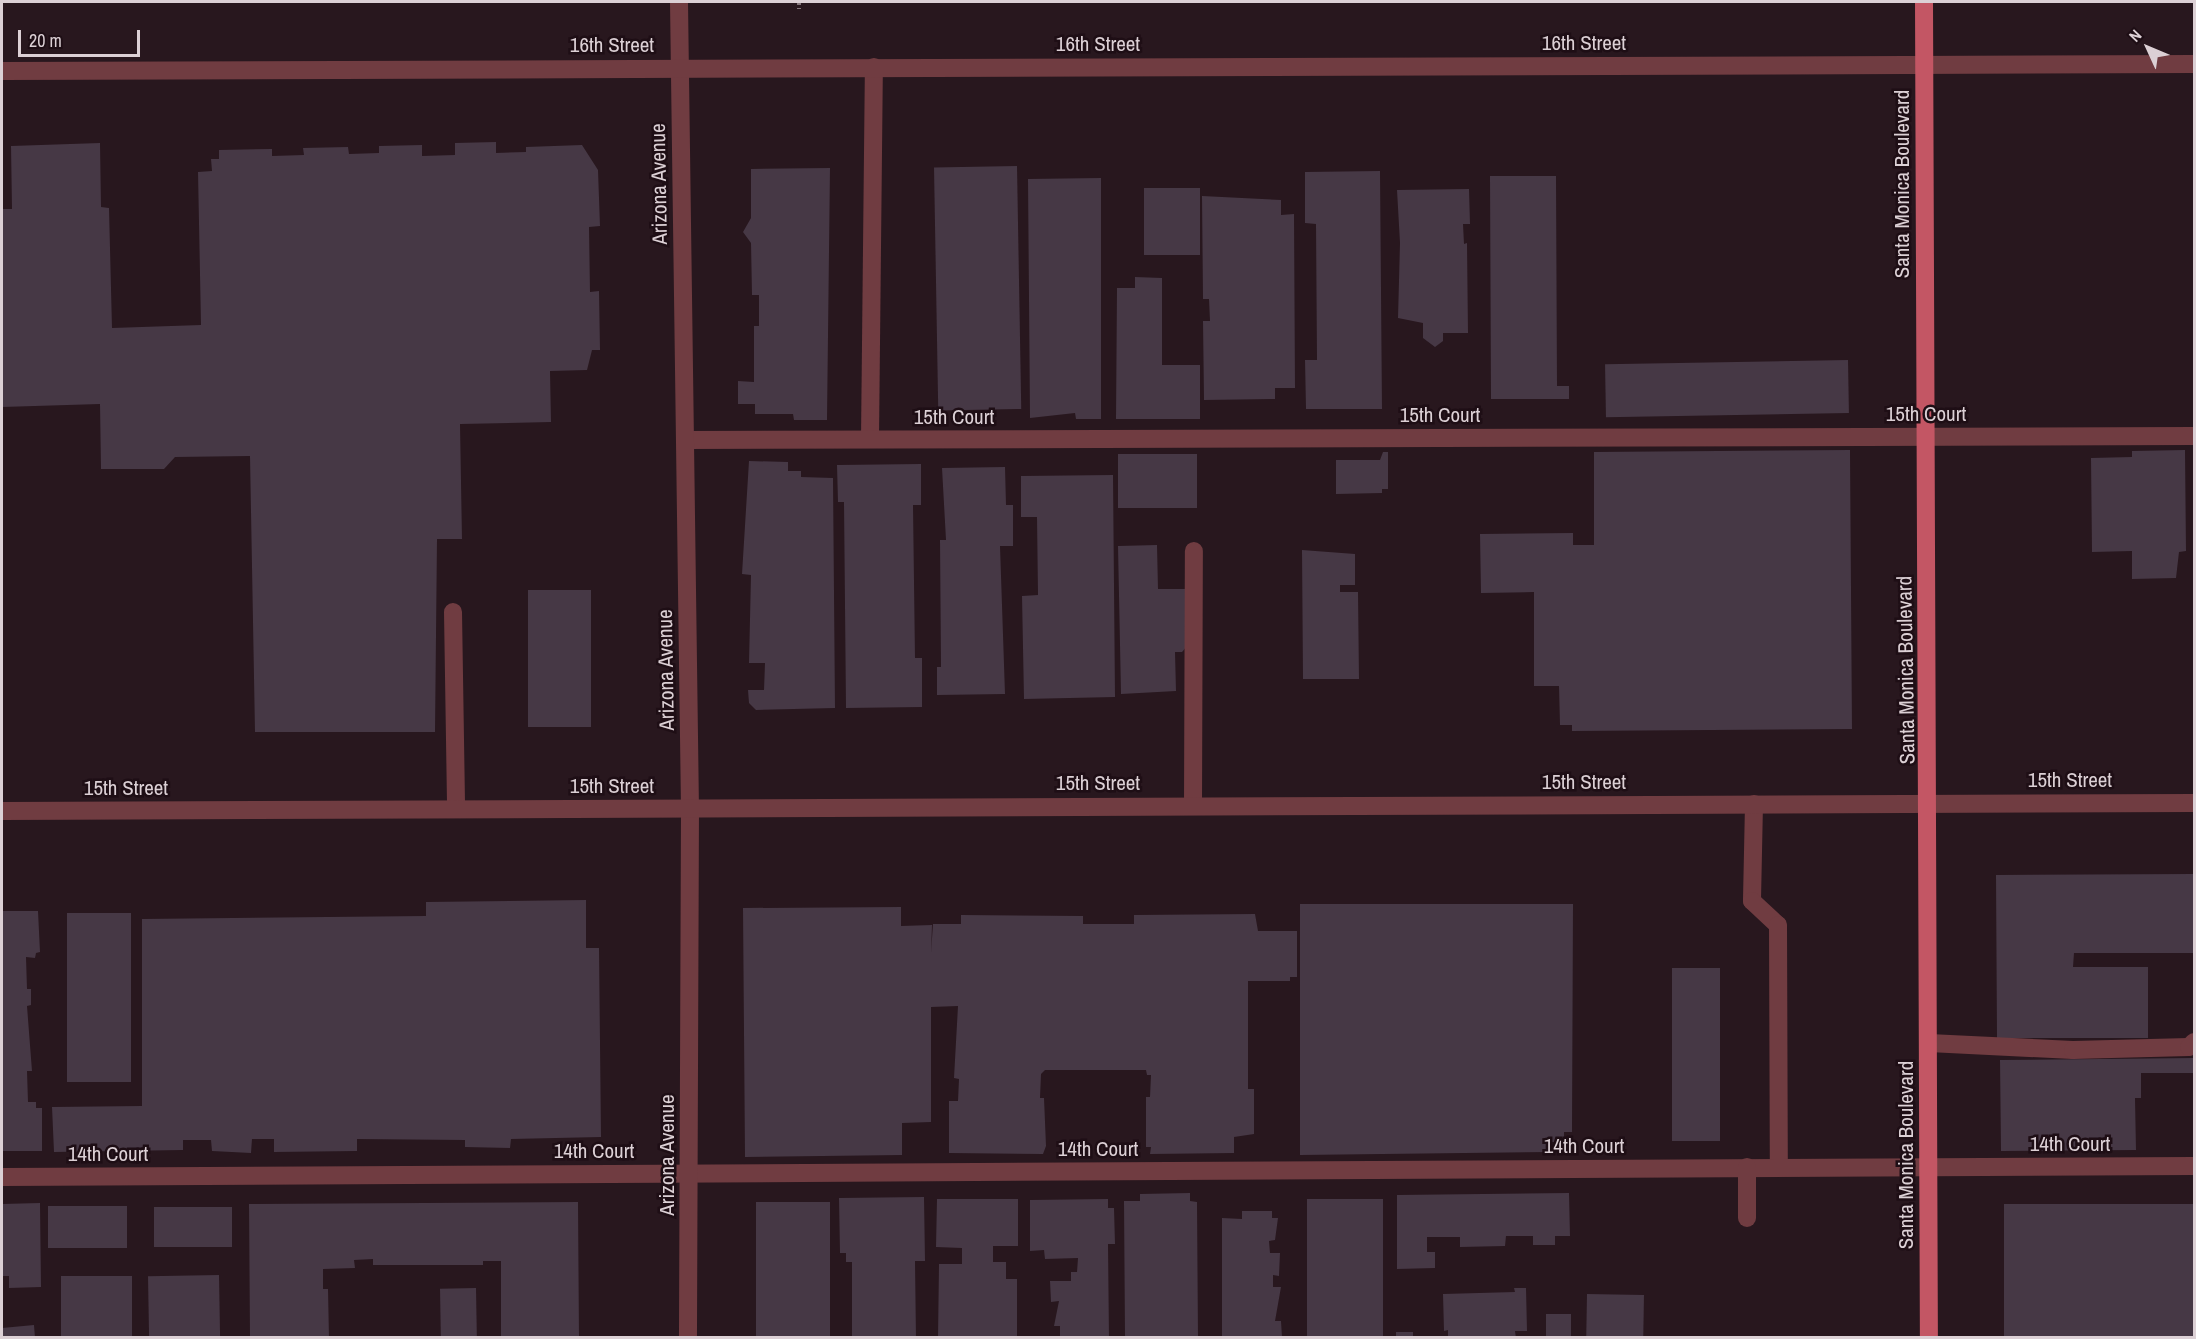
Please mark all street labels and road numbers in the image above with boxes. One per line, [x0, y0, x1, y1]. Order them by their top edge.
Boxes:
street label: 16th Street [1542, 30, 1626, 56]
street label: 16th Street [1056, 31, 1140, 57]
street label: 16th Street [570, 32, 654, 58]
street label: Santa Monica Boulevard [1889, 90, 1915, 278]
street label: Arizona Avenue [645, 123, 673, 245]
street label: 15th Court [1886, 401, 1966, 427]
street label: 15th Court [1400, 402, 1480, 428]
street label: 15th Court [914, 404, 994, 430]
street label: Santa Monica Boulevard [1892, 576, 1920, 764]
street label: Arizona Avenue [652, 609, 680, 731]
street label: 15th Street [2028, 767, 2112, 793]
street label: 15th Street [1542, 769, 1626, 795]
street label: 15th Street [1056, 770, 1140, 796]
street label: 15th Street [570, 773, 654, 799]
street label: 15th Street [84, 775, 168, 801]
street label: Santa Monica Boulevard [1893, 1061, 1919, 1249]
street label: Arizona Avenue [654, 1094, 680, 1216]
street label: 14th Court [2030, 1131, 2110, 1157]
street label: 14th Court [1544, 1133, 1624, 1159]
street label: 14th Court [1058, 1136, 1138, 1162]
street label: 14th Court [554, 1138, 634, 1164]
street label: 14th Court [68, 1141, 148, 1167]

